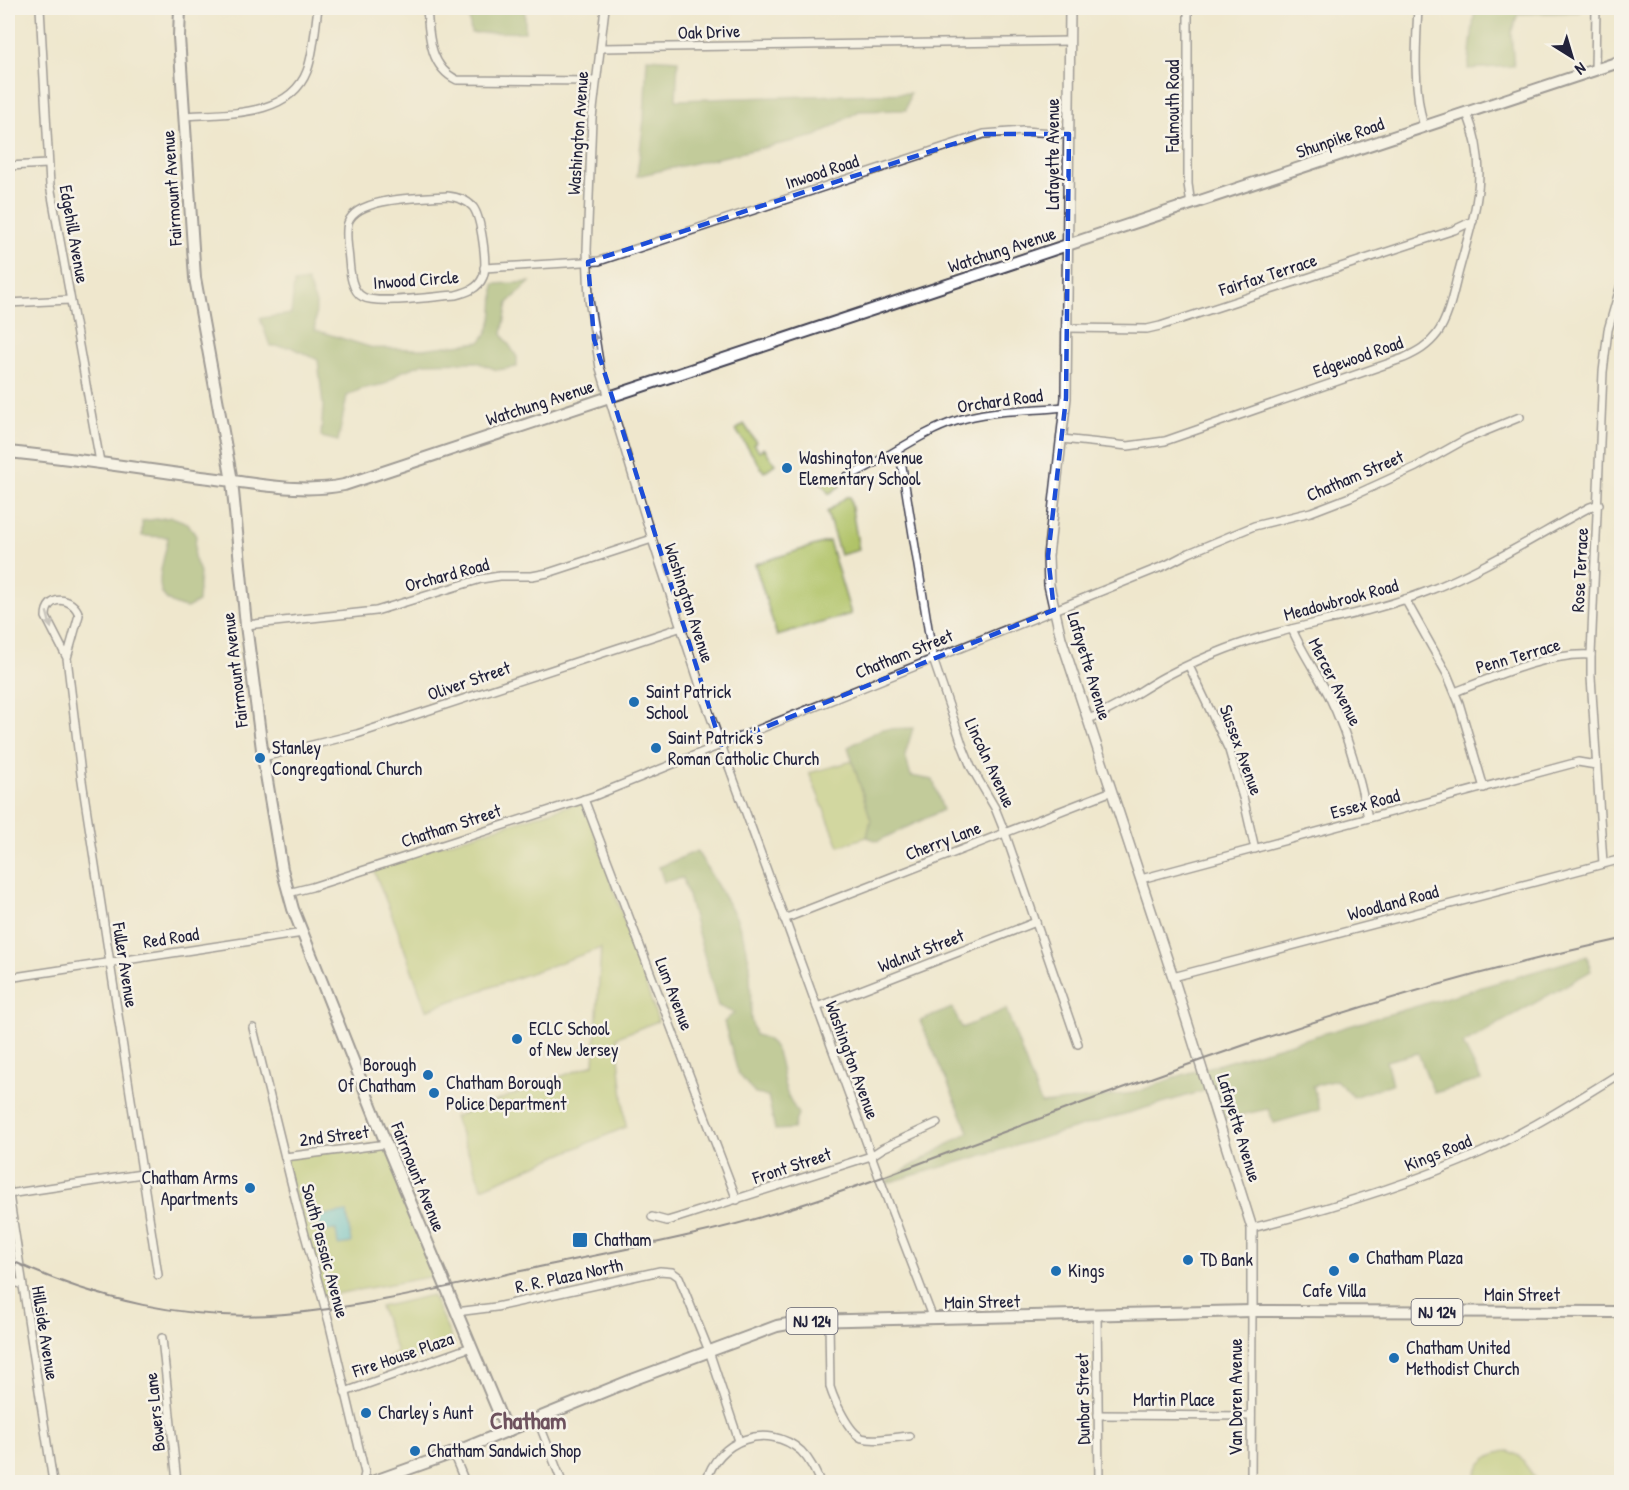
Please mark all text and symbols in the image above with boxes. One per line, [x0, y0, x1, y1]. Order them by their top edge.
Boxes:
street label: Oak Drive [677, 18, 741, 45]
north arrow [1542, 27, 1602, 87]
text: N [1571, 58, 1591, 81]
street label: Falmouth Road [1160, 60, 1185, 153]
street label: Washington Avenue [561, 70, 594, 196]
street label: Lafayette Avenue [1040, 98, 1065, 210]
street label: Shunpike Road [1293, 111, 1387, 164]
street label: Fairmount Avenue [155, 130, 188, 248]
street label: Inwood Road [782, 148, 862, 195]
street label: Edgehill Avenue [54, 183, 95, 285]
street label: Watchung Avenue [945, 220, 1059, 279]
street label: Fairfax Terrace [1215, 247, 1320, 302]
street label: Inwood Circle [372, 264, 460, 295]
street label: Edgewood Road [1309, 329, 1406, 384]
one-way arrow [590, 331, 599, 350]
street label: Watchung Avenue [483, 373, 597, 432]
street label: Orchard Road [956, 382, 1044, 419]
street label: Chatham Street [1302, 443, 1408, 507]
place label: Washington Avenue Elementary School [799, 445, 923, 491]
marker: Washington Avenue Elementary School [780, 461, 794, 475]
street label: Rose Terrace [1565, 527, 1594, 613]
street label: Washington Avenue [658, 540, 721, 666]
street label: Orchard Road [402, 551, 492, 598]
street label: Meadowbrook Road [1281, 572, 1401, 627]
street label: Lafayette Avenue [1061, 609, 1118, 723]
one-way arrow [44, 611, 54, 629]
street label: Fairmount Avenue [215, 611, 254, 730]
street label: Chatham Street [851, 622, 957, 685]
street label: Penn Terrace [1473, 632, 1563, 680]
street label: Mercer Avenue [1303, 633, 1368, 730]
street label: Oliver Street [424, 654, 514, 706]
place label: Saint Patrick School [646, 679, 732, 725]
marker: Saint Patrick School [627, 695, 641, 709]
street label: Sussex Avenue [1214, 701, 1269, 798]
street label: Lincoln Avenue [959, 714, 1022, 811]
place label: Saint Patrick's Roman Catholic Church [668, 725, 819, 771]
place label: Stanley Congregational Church [272, 735, 423, 781]
marker: Saint Patrick's Roman Catholic Church [649, 741, 663, 755]
marker: Stanley Congregational Church [253, 751, 267, 765]
street label: Essex Road [1327, 782, 1402, 825]
street label: Chatham Street [398, 797, 505, 853]
street label: Cherry Lane [901, 815, 984, 866]
street label: Woodland Road [1345, 878, 1441, 927]
street label: Fuller Avenue [106, 920, 145, 1009]
street label: Red Road [141, 921, 201, 954]
street label: Walnut Street [874, 922, 968, 978]
street label: Lum Avenue [649, 954, 700, 1034]
street label: Washington Avenue [819, 997, 885, 1122]
place label: ECLC School of New Jersey [529, 1016, 619, 1062]
marker: ECLC School of New Jersey [510, 1032, 524, 1046]
place label: Borough Of Chatham [338, 1052, 416, 1098]
marker: Borough Of Chatham [421, 1068, 435, 1082]
place label: Chatham Borough Police Department [446, 1070, 567, 1116]
street label: Lafayette Avenue [1211, 1071, 1268, 1185]
marker: Chatham Borough Police Department [427, 1086, 441, 1100]
street label: Fairmount Avenue [385, 1118, 452, 1235]
street label: 2nd Street [298, 1119, 371, 1152]
street label: Kings Road [1401, 1128, 1475, 1177]
street label: Front Street [748, 1141, 835, 1190]
place label: Chatham Arms Apartments [141, 1165, 238, 1211]
marker: Chatham Arms Apartments [243, 1181, 257, 1195]
street label: South Passaic Avenue [296, 1181, 355, 1321]
place label: Chatham [594, 1227, 652, 1252]
marker: Chatham [571, 1231, 589, 1249]
place label: Chatham Plaza [1366, 1245, 1463, 1270]
place label: TD Bank [1200, 1247, 1253, 1272]
marker: Chatham Plaza [1347, 1251, 1361, 1265]
street label: R. R. Plaza North [513, 1252, 625, 1299]
marker: TD Bank [1181, 1253, 1195, 1267]
place label: Kings [1068, 1258, 1105, 1283]
marker: Kings [1049, 1264, 1063, 1278]
marker: Cafe Villa [1327, 1264, 1341, 1278]
place label: Cafe Villa [1302, 1278, 1366, 1303]
street label: Main Street [1484, 1282, 1561, 1307]
street label: Hillside Avenue [26, 1284, 65, 1382]
street label: Main Street [944, 1288, 1021, 1315]
road number: NJ 124 [1412, 1299, 1462, 1325]
road number: NJ 124 [786, 1308, 838, 1334]
street label: Fire House Plaza [348, 1326, 457, 1384]
place label: Chatham United Methodist Church [1406, 1335, 1520, 1381]
street label: Van Doren Avenue [1223, 1338, 1248, 1456]
marker: Chatham United Methodist Church [1387, 1351, 1401, 1365]
street label: Dunbar Street [1069, 1352, 1096, 1445]
street label: Bowers Lane [138, 1371, 171, 1453]
street label: Martin Place [1133, 1387, 1215, 1412]
place label: Charley's Aunt [378, 1400, 474, 1425]
district label: Chatham [490, 1404, 566, 1436]
marker: Charley's Aunt [359, 1406, 373, 1420]
place label: Chatham Sandwich Shop [427, 1438, 581, 1463]
marker: Chatham Sandwich Shop [408, 1444, 422, 1458]

